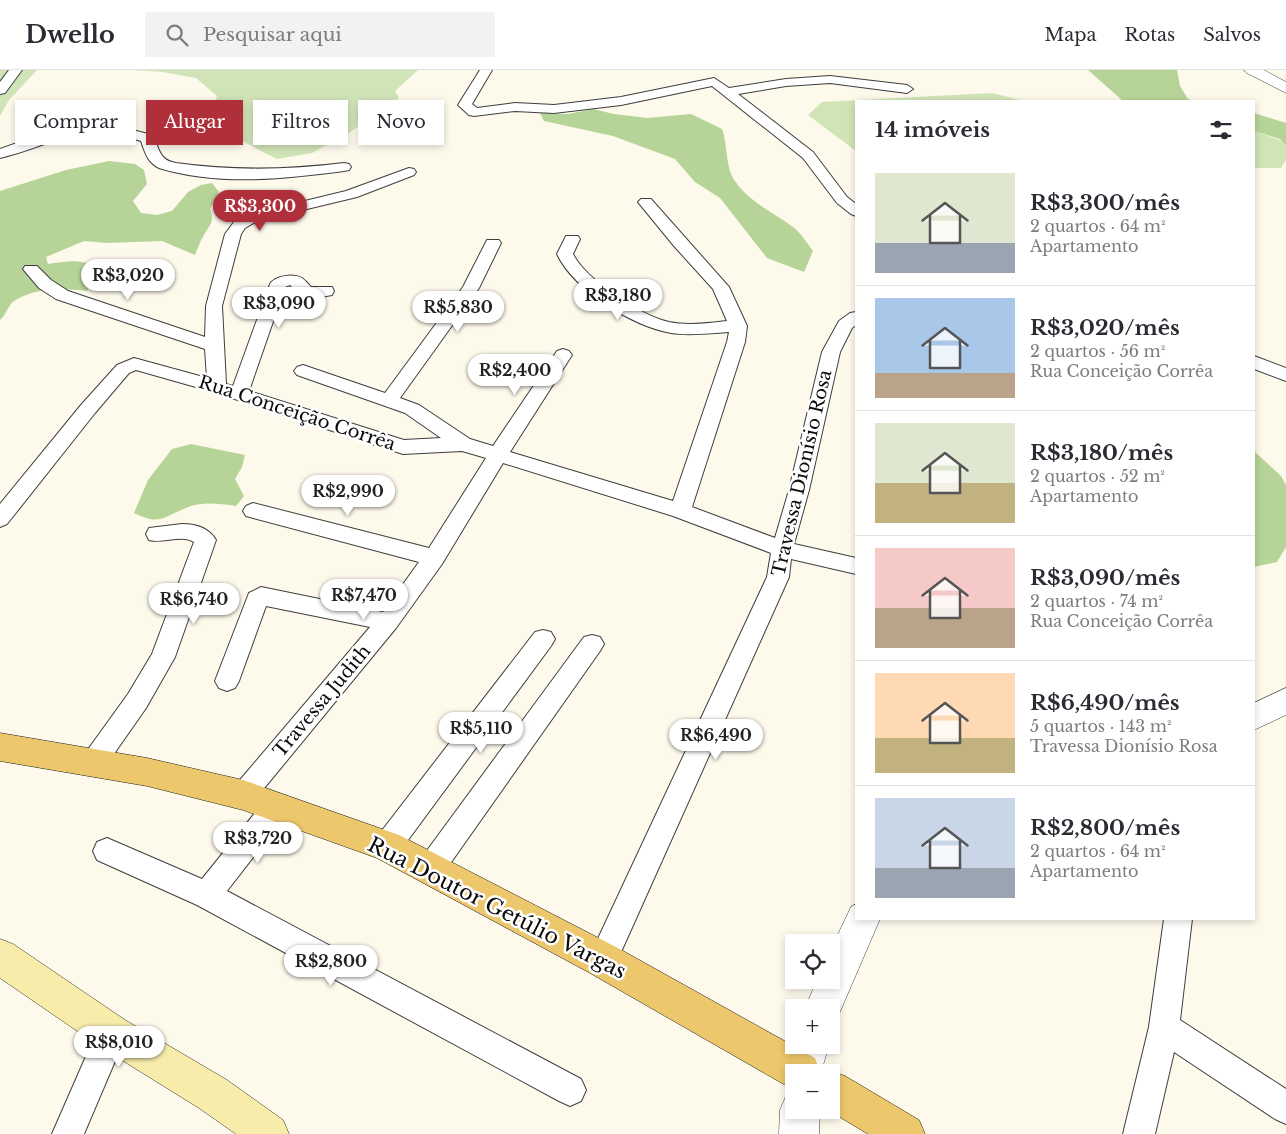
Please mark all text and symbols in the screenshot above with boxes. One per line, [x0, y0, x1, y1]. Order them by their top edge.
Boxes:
search box [145, 12, 495, 57]
text: Dwello [25, 20, 115, 49]
icon: search [163, 21, 191, 49]
text: Pesquisar aqui [203, 23, 342, 46]
text: Mapa [1045, 24, 1096, 46]
text: Rotas [1124, 24, 1175, 46]
text: Salvos [1203, 24, 1261, 46]
chip: Comprar [15, 100, 136, 145]
chip: Alugar [146, 100, 243, 145]
chip: Filtros [253, 100, 348, 145]
chip: Novo [358, 100, 444, 145]
icon: filters [1207, 116, 1235, 144]
text: 14 imóveis [875, 117, 990, 143]
pin: R$3,300 [214, 190, 306, 232]
text: R$3,300/mês [1030, 190, 1180, 216]
icon: home [915, 193, 975, 253]
text: R$3,300 [224, 196, 296, 216]
text: 2 quartos · 64 m² [1030, 216, 1166, 236]
text: Apartamento [1030, 236, 1139, 256]
pin: R$3,020 [82, 258, 174, 301]
text: R$3,020 [92, 265, 164, 285]
pin: R$3,180 [572, 278, 664, 321]
text: R$3,180 [585, 285, 651, 305]
pin: R$3,090 [233, 286, 325, 329]
pin: R$5,830 [412, 290, 504, 333]
text: R$3,090 [243, 293, 315, 313]
text: R$5,830 [423, 297, 493, 317]
text: R$3,020/mês [1030, 315, 1180, 341]
icon: home [915, 318, 975, 378]
text: 2 quartos · 56 m² [1030, 341, 1165, 361]
pin: R$2,400 [469, 354, 561, 396]
text: R$2,400 [479, 360, 551, 380]
text: Rua Conceição Corrêa [1030, 361, 1213, 381]
street label: Travessa Dionísio Rosa [768, 368, 836, 578]
street label: Rua Conceição Corrêa [196, 371, 398, 455]
text: R$3,180/mês [1030, 440, 1173, 466]
icon: home [915, 443, 975, 503]
text: 2 quartos · 52 m² [1030, 466, 1165, 486]
pin: R$2,990 [302, 474, 394, 517]
text: R$2,990 [312, 481, 384, 501]
text: Apartamento [1030, 486, 1139, 506]
text: R$3,090/mês [1030, 565, 1180, 591]
icon: home [915, 568, 975, 628]
pin: R$7,470 [318, 578, 410, 621]
pin: R$6,740 [148, 582, 240, 625]
text: R$7,470 [331, 585, 397, 605]
text: R$6,740 [160, 589, 228, 609]
text: 2 quartos · 74 m² [1030, 591, 1163, 611]
text: Rua Conceição Corrêa [1030, 611, 1213, 631]
street label: Travessa Judith [269, 640, 375, 762]
text: R$6,490/mês [1030, 690, 1180, 716]
icon: home [915, 693, 975, 753]
pin: R$5,110 [435, 712, 527, 754]
text: 5 quartos · 143 m² [1030, 716, 1172, 736]
text: R$5,110 [449, 718, 513, 738]
pin: R$6,490 [670, 718, 762, 761]
text: R$6,490 [680, 725, 752, 745]
text: Travessa Dionísio Rosa [1030, 736, 1218, 756]
text: R$2,800/mês [1030, 815, 1180, 841]
icon: home [915, 818, 975, 878]
pin: R$3,720 [212, 822, 304, 864]
text: R$3,720 [224, 828, 292, 848]
street label: Rua Doutor Getúlio Vargas [363, 831, 631, 985]
text: 2 quartos · 64 m² [1030, 841, 1166, 861]
text: Apartamento [1030, 861, 1139, 881]
map controls [785, 934, 840, 1119]
button: locate [785, 934, 840, 989]
pin: R$2,800 [285, 944, 377, 987]
text: R$2,800 [295, 951, 367, 971]
button: + [785, 999, 840, 1054]
pin: R$8,010 [73, 1026, 165, 1068]
text: R$8,010 [85, 1032, 153, 1052]
button: − [785, 1064, 840, 1119]

